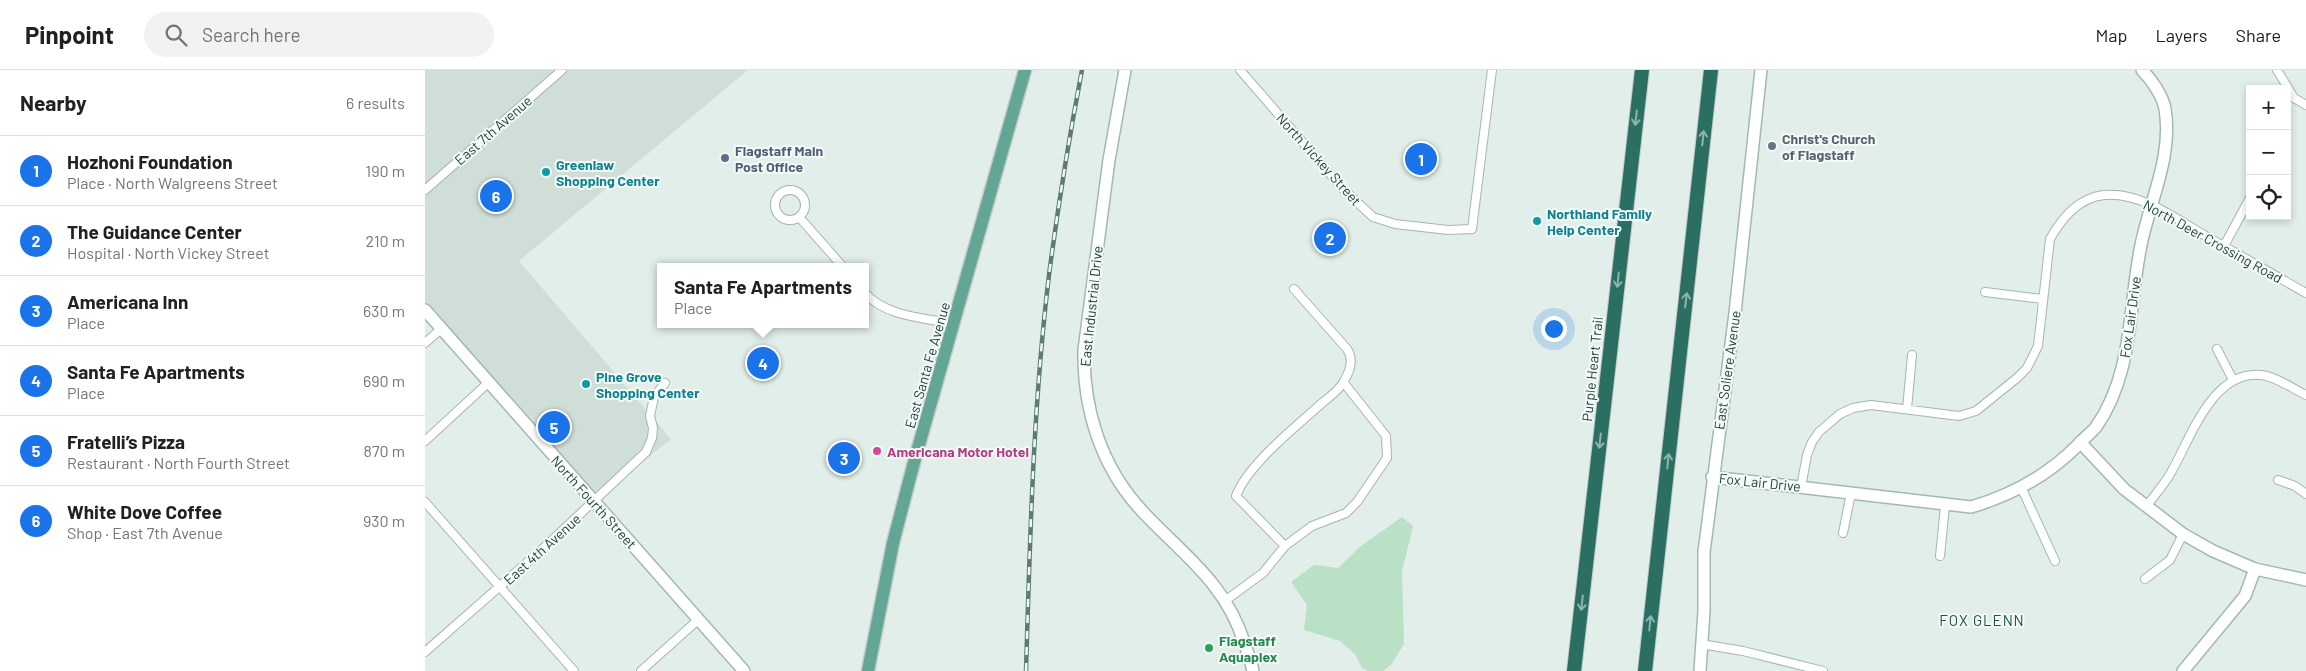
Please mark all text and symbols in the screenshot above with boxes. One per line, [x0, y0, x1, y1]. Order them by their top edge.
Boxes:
search box [144, 12, 494, 57]
text: Pinpoint [25, 20, 114, 49]
icon: search [162, 21, 190, 49]
text: Search here [202, 23, 301, 46]
text: Map [2095, 24, 2127, 46]
text: Layers [2155, 24, 2208, 46]
text: Share [2236, 24, 2281, 46]
map controls [2246, 85, 2291, 220]
button: + [2246, 85, 2291, 130]
text: Nearby [20, 90, 86, 115]
street label: East 7th Avenue [451, 92, 535, 168]
text: 6 results [346, 93, 405, 112]
street label: North Vickey Street [1273, 109, 1365, 209]
one-way arrow [1631, 110, 1641, 126]
one-way arrow [1698, 130, 1708, 146]
place label: Christ's Church of Flagstaff [1782, 130, 1875, 163]
button: − [2246, 130, 2291, 175]
pin: 1 [1405, 140, 1437, 178]
marker: Christ's Church of Flagstaff [1766, 140, 1778, 152]
place label: Flagstaff Main Post Office [735, 142, 823, 175]
text: Hozhoni Foundation [67, 150, 233, 173]
marker: Flagstaff Main Post Office [719, 152, 731, 164]
place label: Greenlaw Shopping Center [556, 156, 660, 189]
text: 1 [33, 161, 39, 180]
text: 190 m [366, 161, 405, 180]
marker: Greenlaw Shopping Center [540, 166, 552, 178]
text: Place · North Walgreens Street [67, 173, 278, 192]
button: locate [2246, 175, 2291, 220]
pin: 6 [480, 177, 512, 215]
street label: North Deer Crossing Road [2141, 196, 2285, 286]
place label: Northland Family Help Center [1547, 205, 1652, 238]
marker: Northland Family Help Center [1531, 215, 1543, 227]
pin: 2 [1314, 219, 1346, 257]
text: The Guidance Center [67, 220, 242, 243]
text: 2 [32, 231, 40, 250]
text: 210 m [366, 231, 405, 250]
text: Hospital · North Vickey Street [67, 243, 270, 262]
street label: East Industrial Drive [1076, 245, 1106, 367]
popup [657, 263, 869, 328]
one-way arrow [1613, 272, 1623, 288]
text: Santa Fe Apartments [674, 275, 852, 298]
street label: Fox Lair Drive [2116, 275, 2144, 359]
text: Americana Inn [67, 290, 188, 313]
one-way arrow [1681, 292, 1691, 308]
text: Place [674, 298, 712, 317]
street label: East Santa Fe Avenue [901, 300, 953, 430]
text: 3 [32, 301, 40, 320]
text: 630 m [363, 301, 405, 320]
street label: East Soliere Avenue [1710, 309, 1744, 431]
text: Place [67, 313, 105, 332]
your location [1541, 316, 1567, 342]
street label: Purple Heart Trail [1578, 316, 1606, 422]
pin: 4 [747, 344, 779, 382]
text: Santa Fe Apartments [67, 360, 245, 383]
place label: Pine Grove Shopping Center [596, 368, 700, 401]
text: 4 [31, 371, 41, 390]
text: 690 m [363, 371, 405, 390]
marker: Pine Grove Shopping Center [580, 378, 592, 390]
text: Place [67, 383, 105, 402]
pin: 5 [538, 408, 570, 446]
text: Fratelli’s Pizza [67, 430, 185, 453]
one-way arrow [1595, 433, 1605, 449]
pin: 3 [828, 439, 860, 477]
text: 5 [32, 441, 40, 460]
text: 870 m [364, 441, 405, 460]
place label: Americana Motor Hotel [887, 443, 1029, 460]
marker: Americana Motor Hotel [871, 445, 883, 457]
street label: North Fourth Street [548, 452, 640, 552]
text: Restaurant · North Fourth Street [67, 453, 290, 472]
one-way arrow [1663, 453, 1673, 469]
street label: Fox Lair Drive [1718, 469, 1802, 495]
text: White Dove Coffee [67, 500, 222, 523]
street label: East 4th Avenue [500, 510, 584, 588]
text: 6 [32, 511, 40, 530]
text: 930 m [363, 511, 405, 530]
text: Shop · East 7th Avenue [67, 523, 223, 542]
one-way arrow [1577, 595, 1587, 611]
district label: FOX GLENN [1939, 611, 2025, 629]
one-way arrow [1645, 615, 1655, 631]
place label: Flagstaff Aquaplex [1219, 632, 1278, 665]
marker: Flagstaff Aquaplex [1203, 642, 1215, 654]

